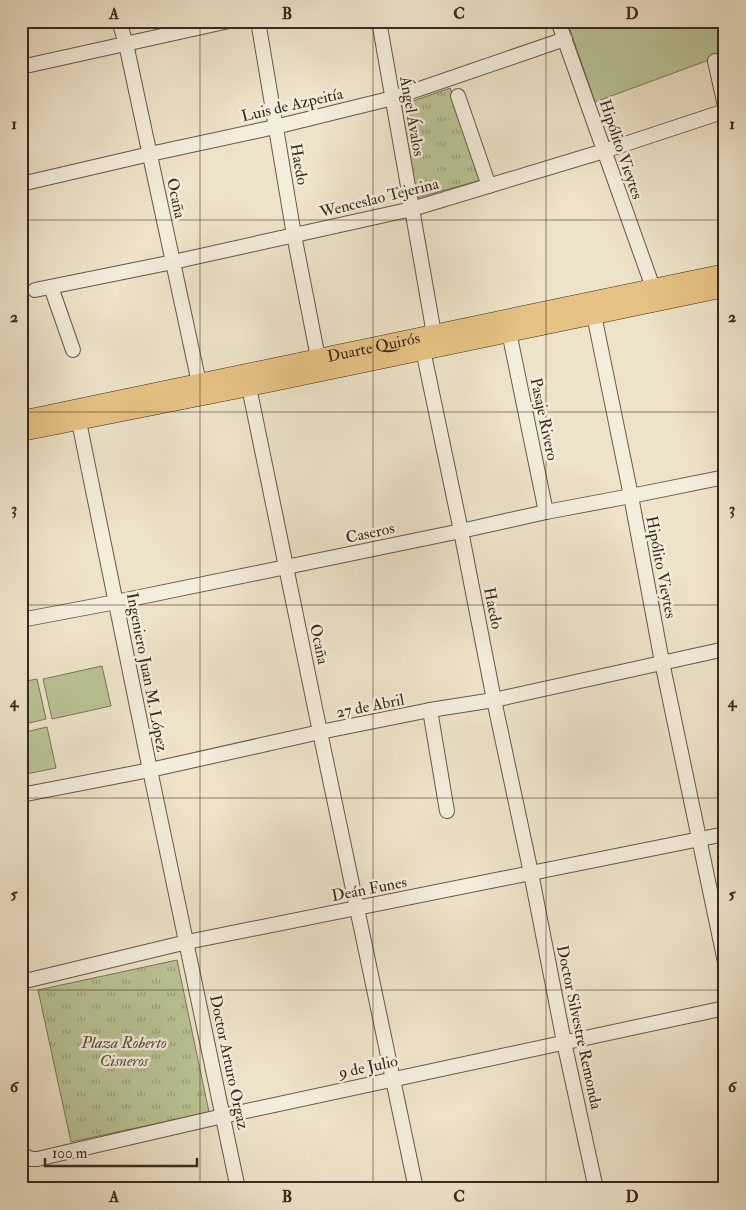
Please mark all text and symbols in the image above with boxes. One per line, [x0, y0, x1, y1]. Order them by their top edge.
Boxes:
text: A [108, 4, 120, 24]
text: B [282, 4, 292, 24]
text: C [453, 4, 465, 24]
text: D [625, 4, 639, 24]
street label: Ángel Ávalos [395, 73, 430, 158]
street label: Luis de Azpeitía [239, 83, 346, 127]
street label: Hipólito Vieytes [594, 97, 647, 202]
text: 1 [11, 114, 17, 134]
text: 1 [729, 114, 735, 134]
street label: Haedo [286, 142, 313, 187]
street label: Wenceslao Tejerina [317, 173, 441, 223]
street label: Ocaña [162, 176, 190, 221]
text: 2 [10, 307, 18, 327]
text: 2 [728, 307, 736, 327]
street label: Duarte Quirós [325, 328, 422, 367]
street label: Pasaje Rivero [525, 376, 563, 463]
text: 3 [11, 499, 17, 519]
text: 3 [729, 499, 735, 519]
street label: Hipólito Vieytes [640, 514, 681, 620]
street label: Caseros [344, 518, 396, 548]
street label: Haedo [479, 586, 507, 631]
street label: Ingeniero Juan M. López [121, 591, 172, 754]
street label: Ocaña [305, 622, 333, 667]
street label: 27 de Abril [334, 690, 406, 722]
text: 4 [9, 692, 20, 712]
text: 4 [727, 692, 738, 712]
street label: Deán Funes [330, 872, 409, 906]
text: 5 [10, 884, 18, 904]
text: 5 [728, 884, 736, 904]
street label: Doctor Silvestre Remonda [552, 943, 606, 1112]
street label: Doctor Arturo Orgaz [205, 993, 253, 1132]
park label: Plaza Roberto Cisneros [80, 1033, 167, 1071]
street label: 9 de Julio [336, 1051, 400, 1084]
text: 6 [10, 1077, 20, 1097]
text: 6 [728, 1077, 738, 1097]
scale bar [45, 1135, 198, 1167]
text: 100 m [52, 1144, 88, 1163]
text: A [108, 1187, 120, 1207]
text: B [282, 1187, 292, 1207]
text: C [453, 1187, 465, 1207]
text: D [625, 1187, 639, 1207]

